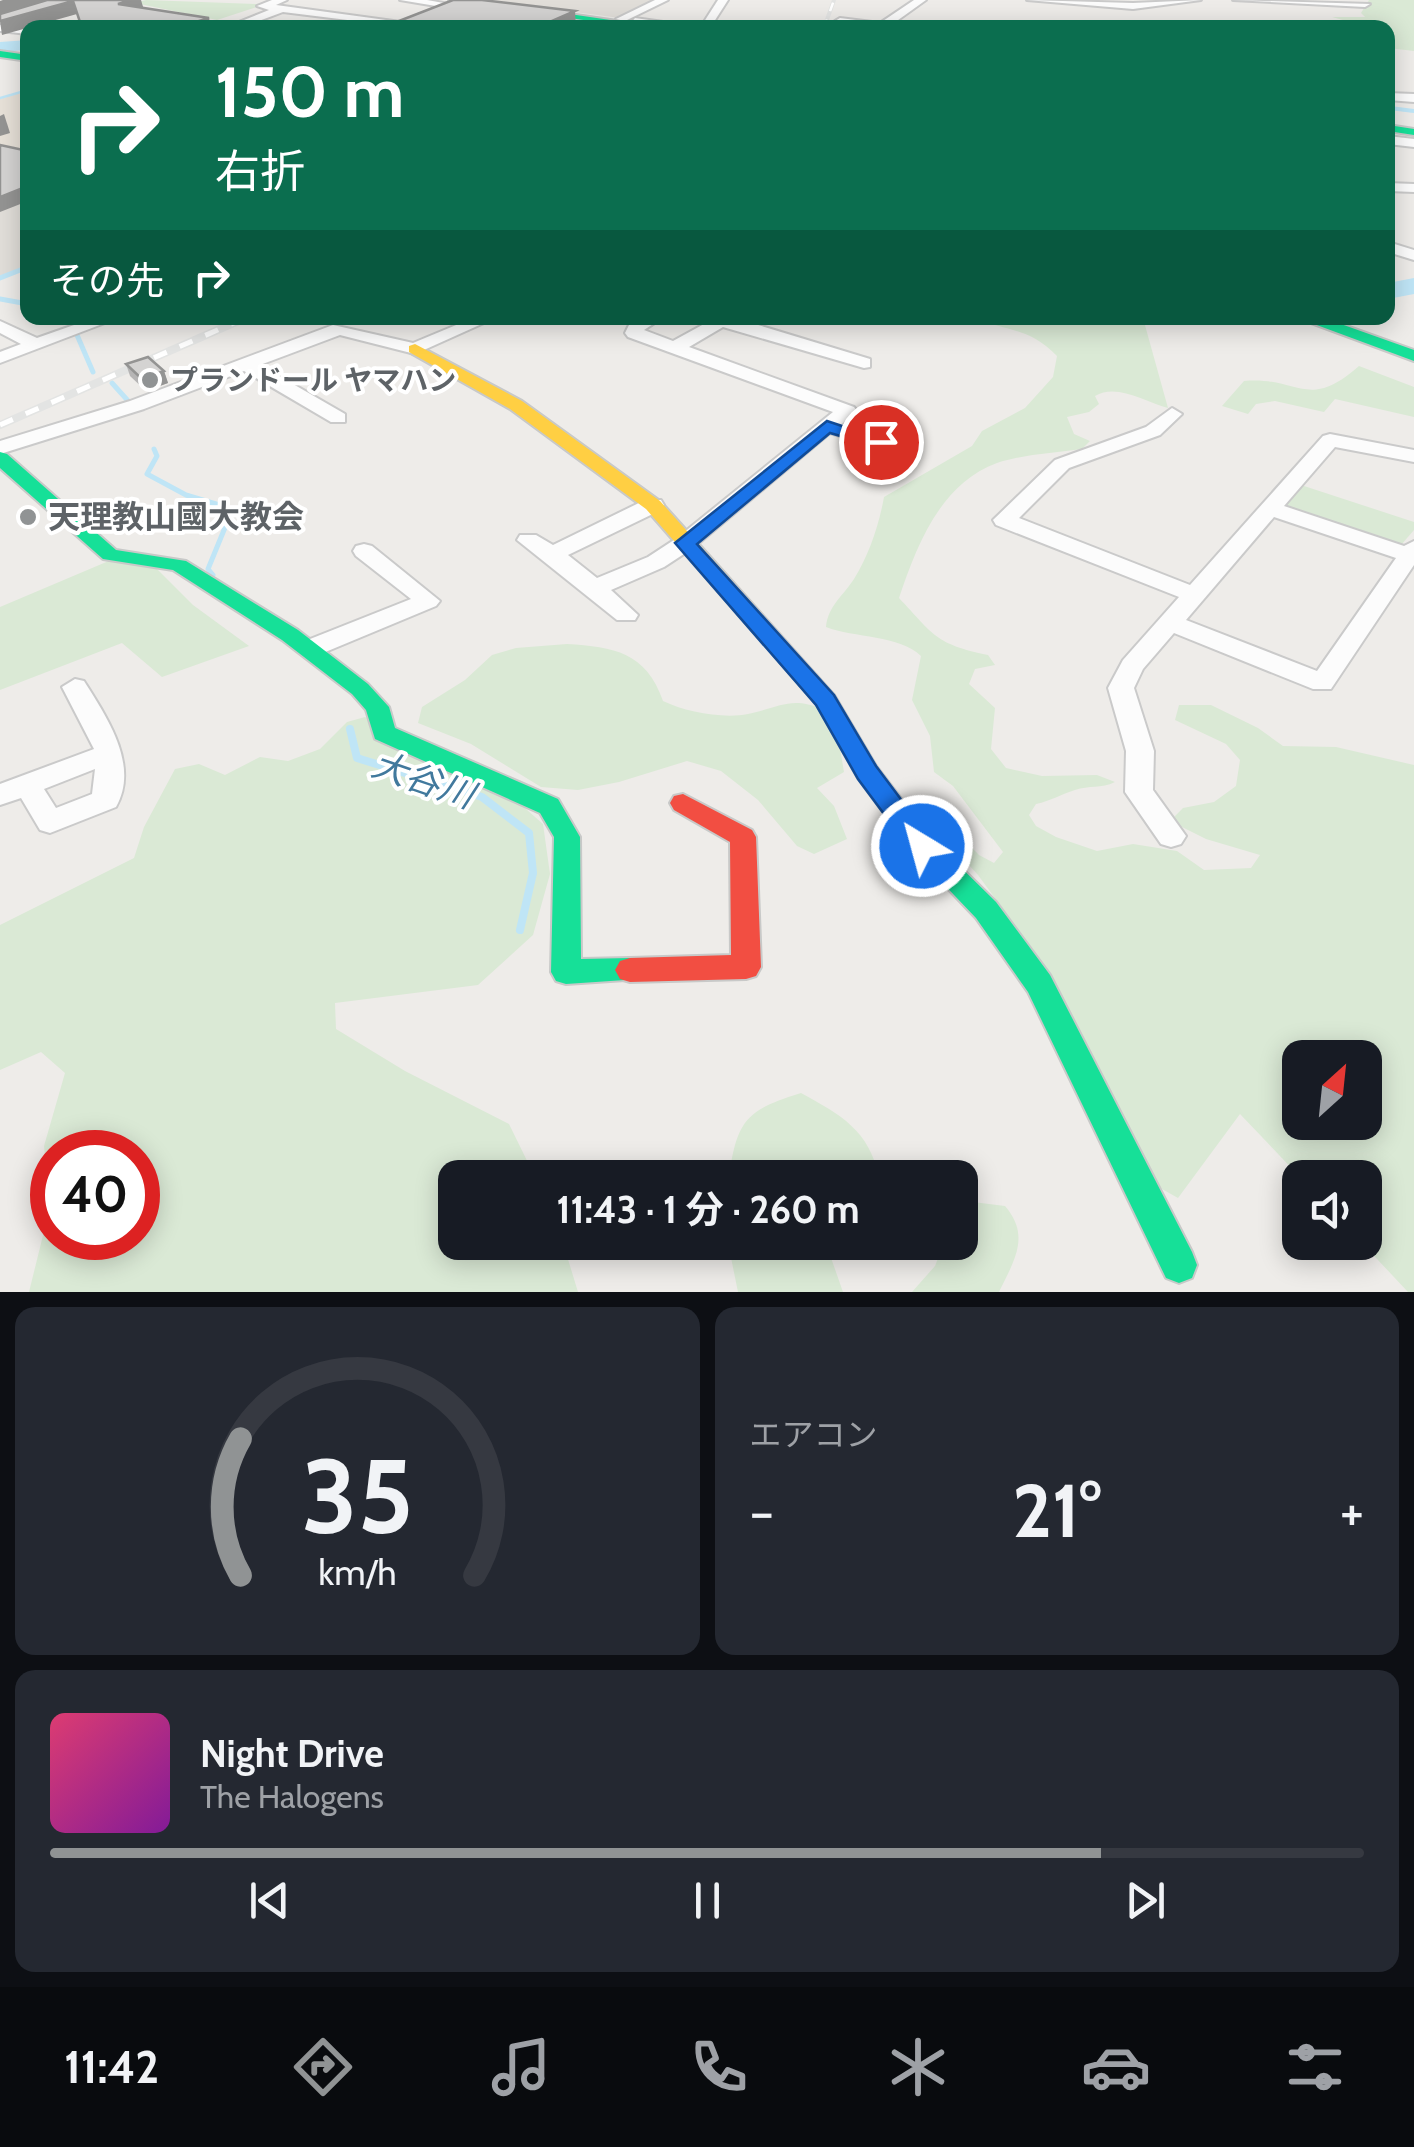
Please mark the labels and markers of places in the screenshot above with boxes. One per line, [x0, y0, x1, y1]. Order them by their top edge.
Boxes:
place label: プランドール ヤマハン [170, 363, 456, 397]
marker: プランドール ヤマハン [139, 369, 161, 391]
pin [839, 400, 924, 485]
place label: 天理教山國大教会 [48, 497, 304, 536]
marker: 天理教山國大教会 [17, 506, 39, 528]

